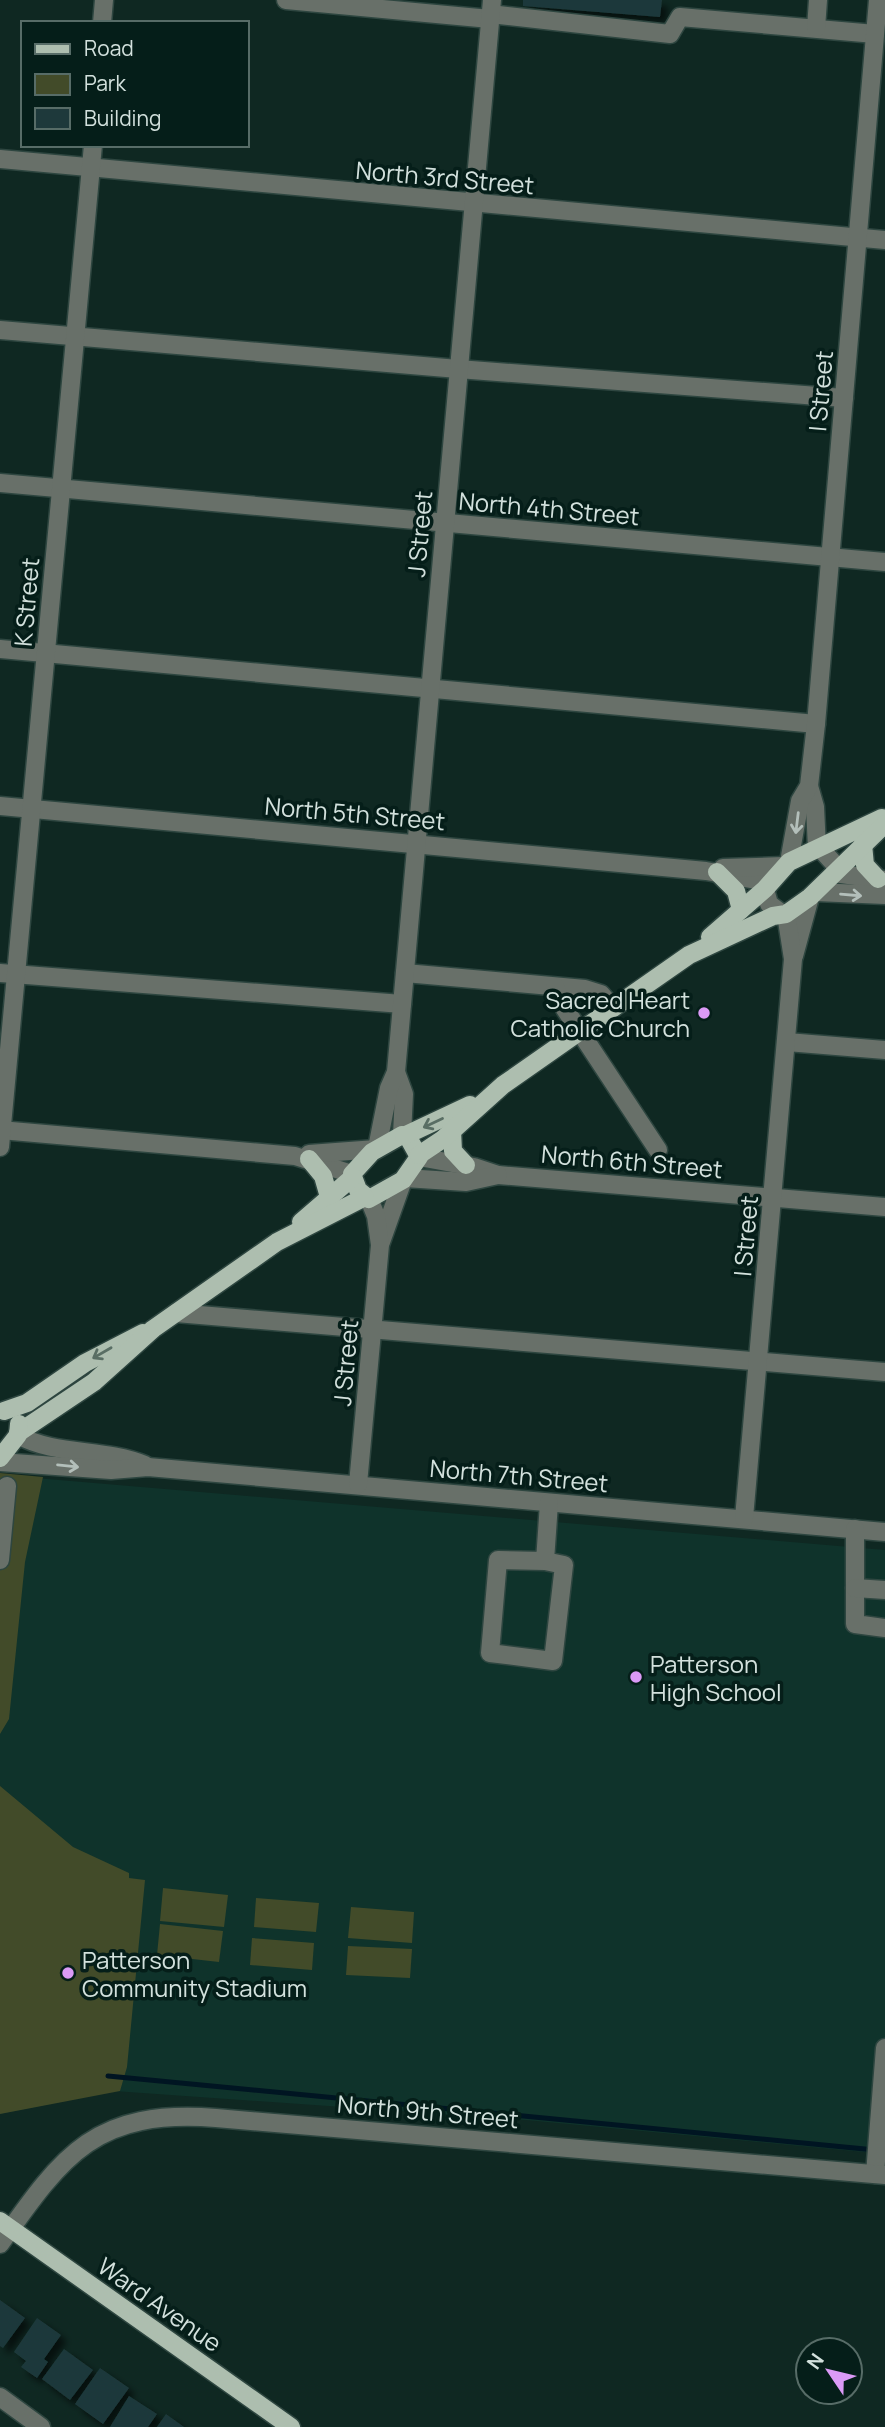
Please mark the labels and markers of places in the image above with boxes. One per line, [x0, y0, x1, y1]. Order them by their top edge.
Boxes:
place label: Sacred Heart Catholic Church [511, 983, 690, 1044]
marker: Sacred Heart Catholic Church [696, 1005, 712, 1021]
place label: Patterson High School [650, 1647, 782, 1708]
marker: Patterson High School [628, 1669, 644, 1685]
place label: Patterson Community Stadium [82, 1943, 307, 2004]
marker: Patterson Community Stadium [60, 1965, 76, 1981]

